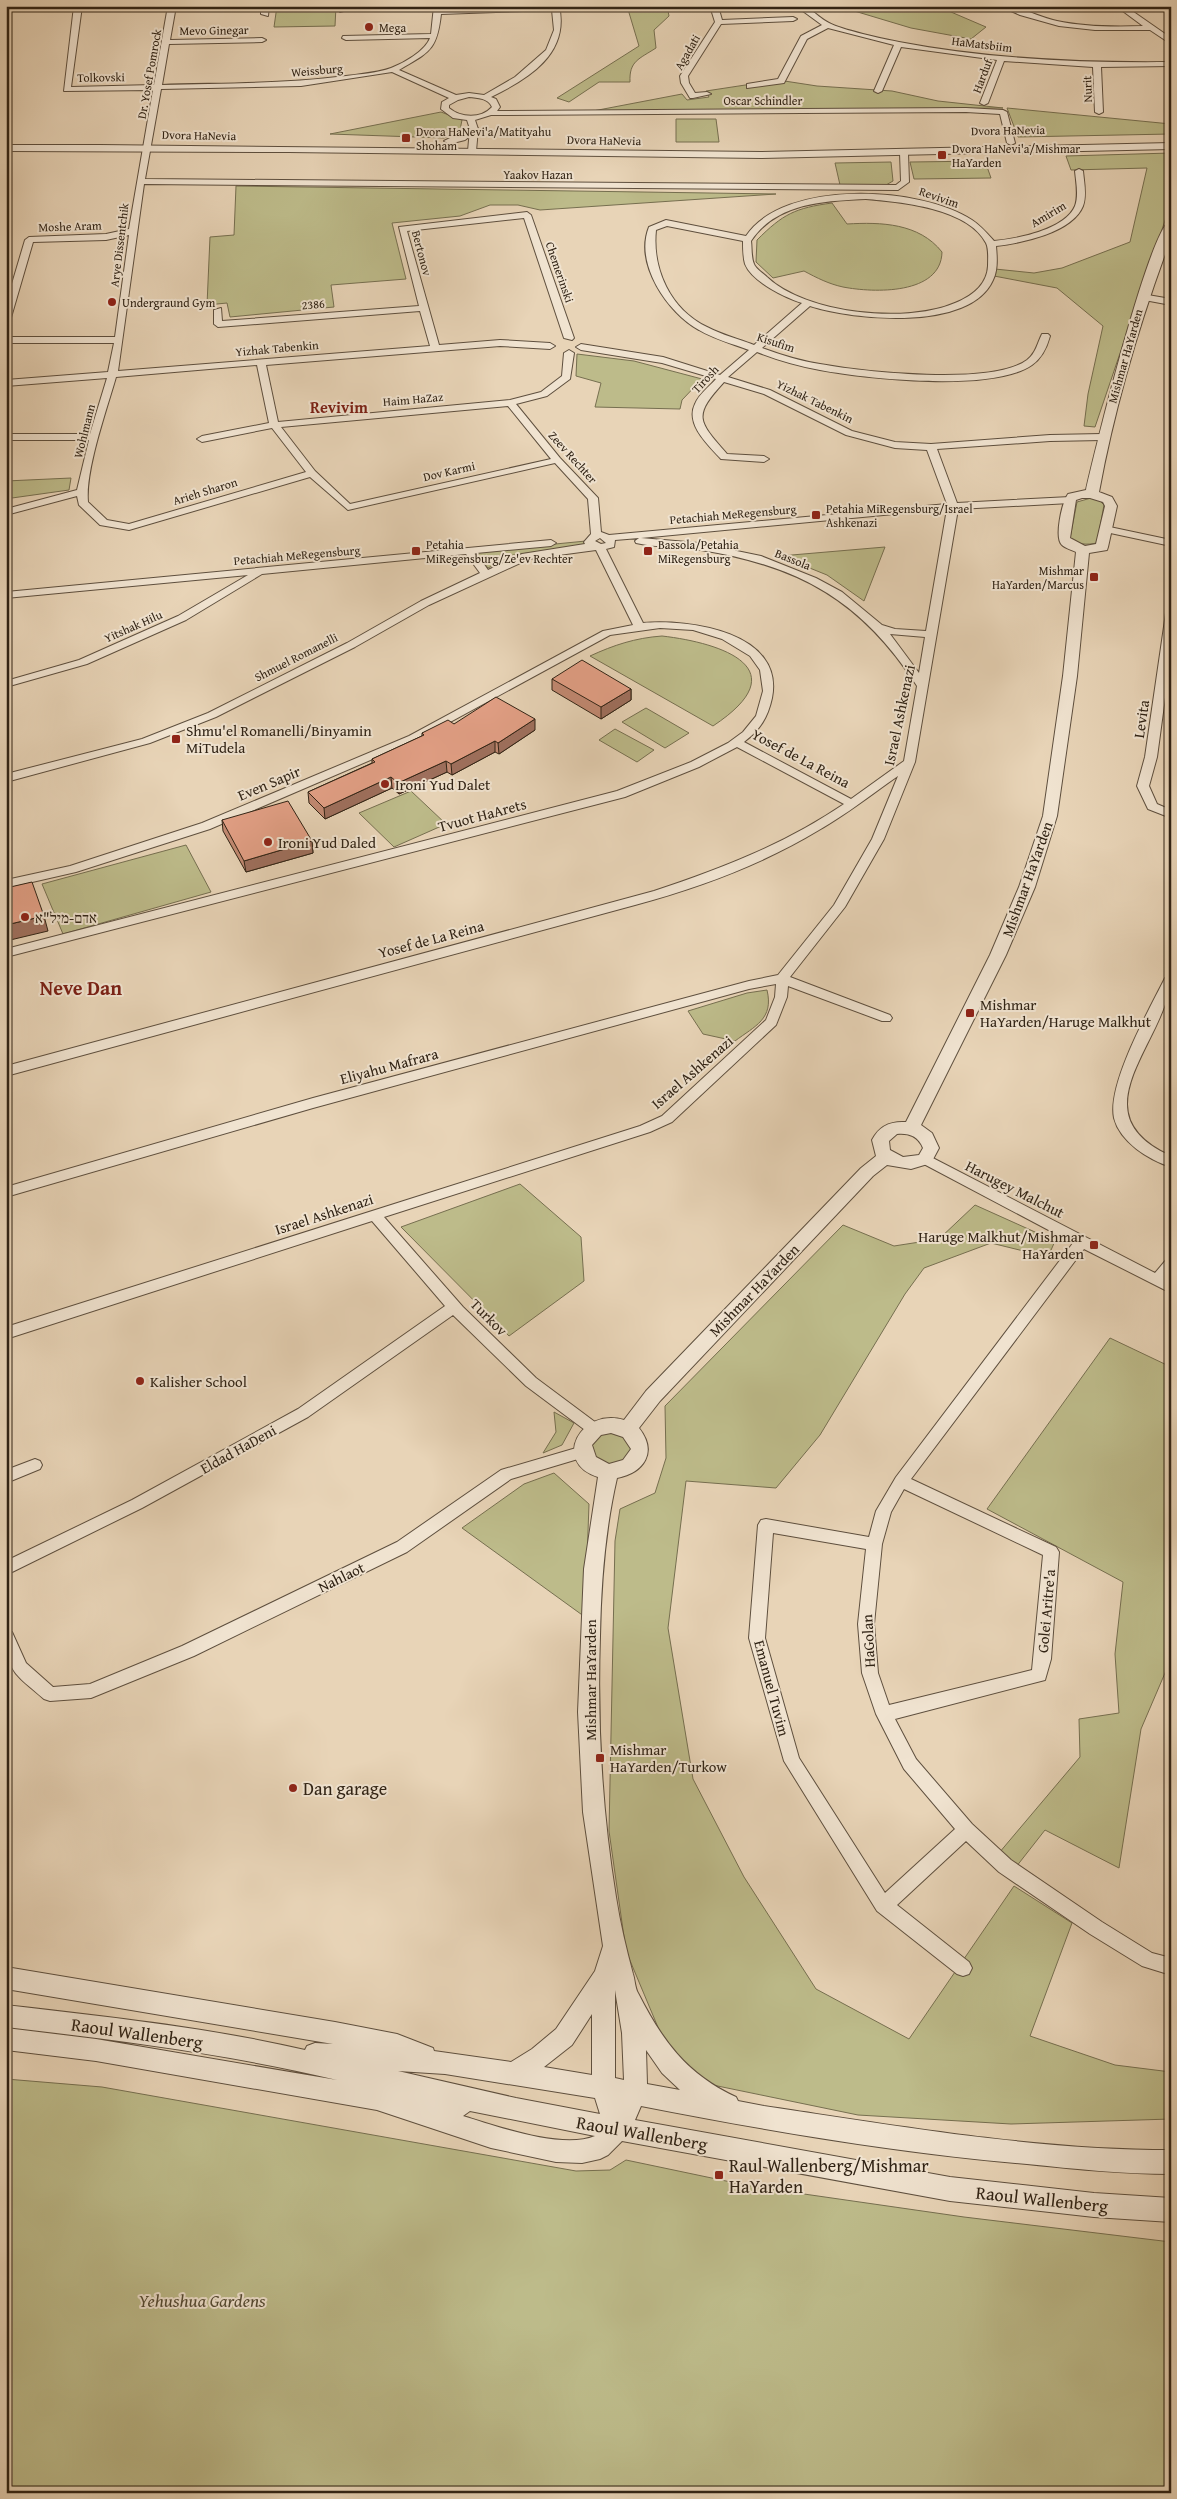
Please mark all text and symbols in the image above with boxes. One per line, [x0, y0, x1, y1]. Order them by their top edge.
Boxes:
place label: Mega [379, 19, 406, 36]
street label: Mevo Ginegar [179, 21, 249, 39]
marker: Mega [363, 21, 375, 33]
street label: Dr. Yosef Pomrock [133, 27, 165, 120]
street label: Agadati [670, 30, 704, 73]
street label: HaMatsbiim [951, 32, 1013, 56]
street label: Harduf [968, 55, 997, 95]
street label: Weissburg [290, 59, 344, 81]
street label: Tolkovski [77, 68, 126, 86]
street label: Nurit [1078, 75, 1096, 103]
street label: Oscar Schindler [724, 92, 802, 109]
street label: Dvora HaNevia [971, 121, 1046, 139]
place label: Dvora HaNevi'a/Matityahu Shoham [416, 123, 552, 154]
street label: Dvora HaNevia [162, 126, 237, 144]
street label: Dvora HaNevia [567, 131, 642, 149]
marker: Dvora HaNevi'a/Matityahu Shoham [400, 132, 412, 144]
place label: Dvora HaNevi'a/Mishmar HaYarden [952, 140, 1080, 171]
marker: Dvora HaNevi'a/Mishmar HaYarden [936, 149, 948, 161]
street label: Yaakov Hazan [503, 166, 573, 183]
street label: Revivim [917, 182, 961, 212]
street label: Amirim [1027, 197, 1069, 231]
street label: Arye Dissentchik [105, 201, 133, 288]
street label: Moshe Aram [38, 216, 102, 236]
street label: Bertonov [408, 228, 436, 278]
street label: Chemerinski [542, 239, 579, 305]
place label: Undergraund Gym [122, 294, 215, 311]
street label: 2386 [301, 295, 325, 313]
marker: Undergraund Gym [106, 296, 118, 308]
street label: Mishmar HaYarden [1103, 307, 1147, 405]
street label: Kisufim [755, 328, 797, 356]
street label: Yizhak Tabenkin [235, 336, 320, 360]
street label: Tirosh [688, 361, 722, 397]
street label: Yizhak Tabenkin [774, 375, 857, 427]
street label: Haim HaZaz [382, 388, 444, 410]
district label: Revivim [310, 395, 368, 419]
street label: Wohlmann [69, 402, 99, 460]
street label: Zeev Rechter [545, 427, 601, 487]
street label: Dov Karmi [421, 457, 477, 485]
street label: Arieh Sharon [171, 473, 240, 509]
street label: Petachiah MeRegensburg [669, 500, 797, 528]
place label: Petahia MiRegensburg/Israel Ashkenazi [826, 500, 973, 531]
marker: Petahia MiRegensburg/Israel Ashkenazi [810, 509, 822, 521]
place label: Petahia MiRegensburg/Ze'ev Rechter [426, 536, 573, 567]
place label: Bassola/Petahia MiRegensburg [658, 536, 739, 567]
street label: Petachiah MeRegensburg [233, 541, 361, 569]
street label: Bassola [773, 544, 814, 574]
marker: Petahia MiRegensburg/Ze'ev Rechter [410, 545, 422, 557]
marker: Bassola/Petahia MiRegensburg [642, 545, 654, 557]
place label: Mishmar HaYarden/Marcus [992, 562, 1084, 593]
marker: Mishmar HaYarden/Marcus [1088, 571, 1100, 583]
street label: Yitshak Hilu [101, 605, 165, 646]
street label: Shmuel Romanelli [251, 628, 341, 685]
street label: Israel Ashkenazi [878, 663, 920, 767]
street label: Levita [1128, 699, 1154, 739]
place label: Shmu'el Romanelli/Binyamin MiTudela [186, 720, 372, 758]
street label: Yosef de La Reina [748, 723, 854, 793]
marker: Shmu'el Romanelli/Binyamin MiTudela [170, 733, 182, 745]
street label: Even Sapir [234, 760, 304, 806]
place label: Ironi Yud Dalet [395, 774, 491, 795]
marker: Ironi Yud Dalet [379, 778, 391, 790]
street label: Tvuot HaArets [436, 793, 529, 837]
street label: Mishmar HaYarden [996, 818, 1058, 940]
place label: Ironi Yud Daled [278, 832, 376, 853]
marker: Ironi Yud Daled [262, 836, 274, 848]
place label: אדם-מיל"א [35, 907, 97, 928]
marker: אדם-מיל"א [19, 911, 31, 923]
street label: Yosef de La Reina [376, 915, 486, 963]
district label: Neve Dan [40, 973, 122, 1002]
place label: Mishmar HaYarden/Haruge Malkhut [980, 994, 1152, 1032]
marker: Mishmar HaYarden/Haruge Malkhut [964, 1007, 976, 1019]
street label: Israel Ashkenazi [646, 1030, 738, 1114]
street label: Eliyahu Mafrara [338, 1043, 440, 1089]
street label: Harugey Malchut [962, 1155, 1069, 1223]
street label: Israel Ashkenazi [272, 1188, 376, 1240]
place label: Haruge Malkhut/Mishmar HaYarden [918, 1226, 1085, 1264]
street label: Mishmar HaYarden [704, 1239, 804, 1341]
marker: Haruge Malkhut/Mishmar HaYarden [1088, 1239, 1100, 1251]
street label: Turkov [466, 1294, 513, 1341]
place label: Kalisher School [150, 1371, 247, 1392]
marker: Kalisher School [134, 1375, 146, 1387]
street label: Eldad HaDeni [196, 1419, 280, 1479]
street label: Nahlaot [314, 1556, 369, 1597]
street label: Golei Aritre'a [1032, 1568, 1060, 1654]
street label: HaGolan [856, 1613, 880, 1668]
street label: Mishmar HaYarden [580, 1619, 601, 1741]
street label: Emanuel Tuvim [749, 1638, 795, 1739]
place label: Mishmar HaYarden/Turkow [610, 1739, 727, 1777]
marker: Mishmar HaYarden/Turkow [594, 1752, 606, 1764]
place label: Dan garage [303, 1775, 387, 1802]
marker: Dan garage [287, 1782, 299, 1794]
street label: Raoul Wallenberg [69, 2010, 205, 2056]
street label: Raoul Wallenberg [574, 2108, 710, 2158]
place label: Raul Wallenberg/Mishmar HaYarden [729, 2152, 929, 2200]
marker: Raul Wallenberg/Mishmar HaYarden [713, 2169, 725, 2181]
street label: Raoul Wallenberg [975, 2179, 1109, 2219]
park label: Yehushua Gardens [139, 2287, 266, 2314]

